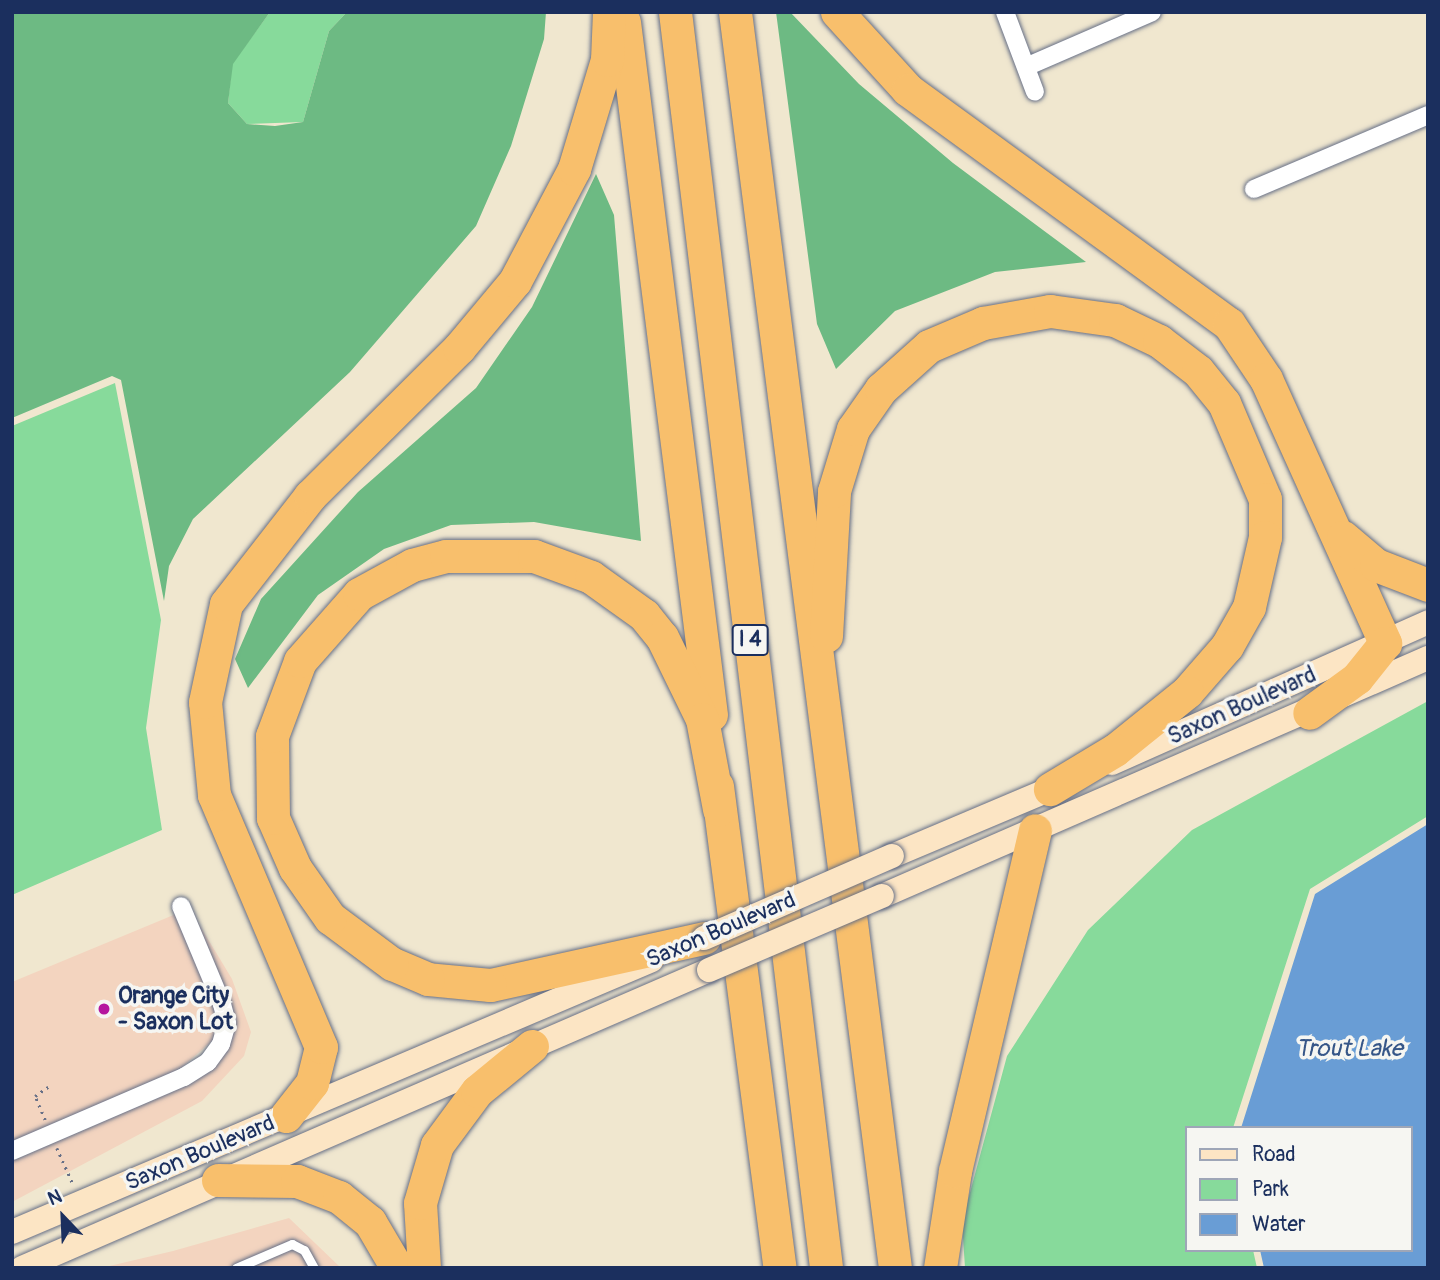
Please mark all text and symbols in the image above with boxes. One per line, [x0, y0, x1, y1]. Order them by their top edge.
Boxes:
road number: I 4 [731, 622, 769, 658]
street label: Saxon Boulevard [1164, 661, 1320, 751]
street label: Saxon Boulevard [642, 886, 800, 974]
place label: Orange City - Saxon Lot [118, 982, 233, 1036]
marker: Orange City - Saxon Lot [96, 1001, 112, 1017]
water label: Trout Lake [1295, 1035, 1403, 1063]
street label: Saxon Boulevard [121, 1109, 279, 1197]
legend [1184, 1126, 1412, 1252]
text: Road [1252, 1141, 1296, 1168]
text: Park [1252, 1176, 1289, 1203]
north arrow [28, 1182, 98, 1252]
text: N [44, 1184, 65, 1211]
text: Water [1252, 1211, 1305, 1238]

